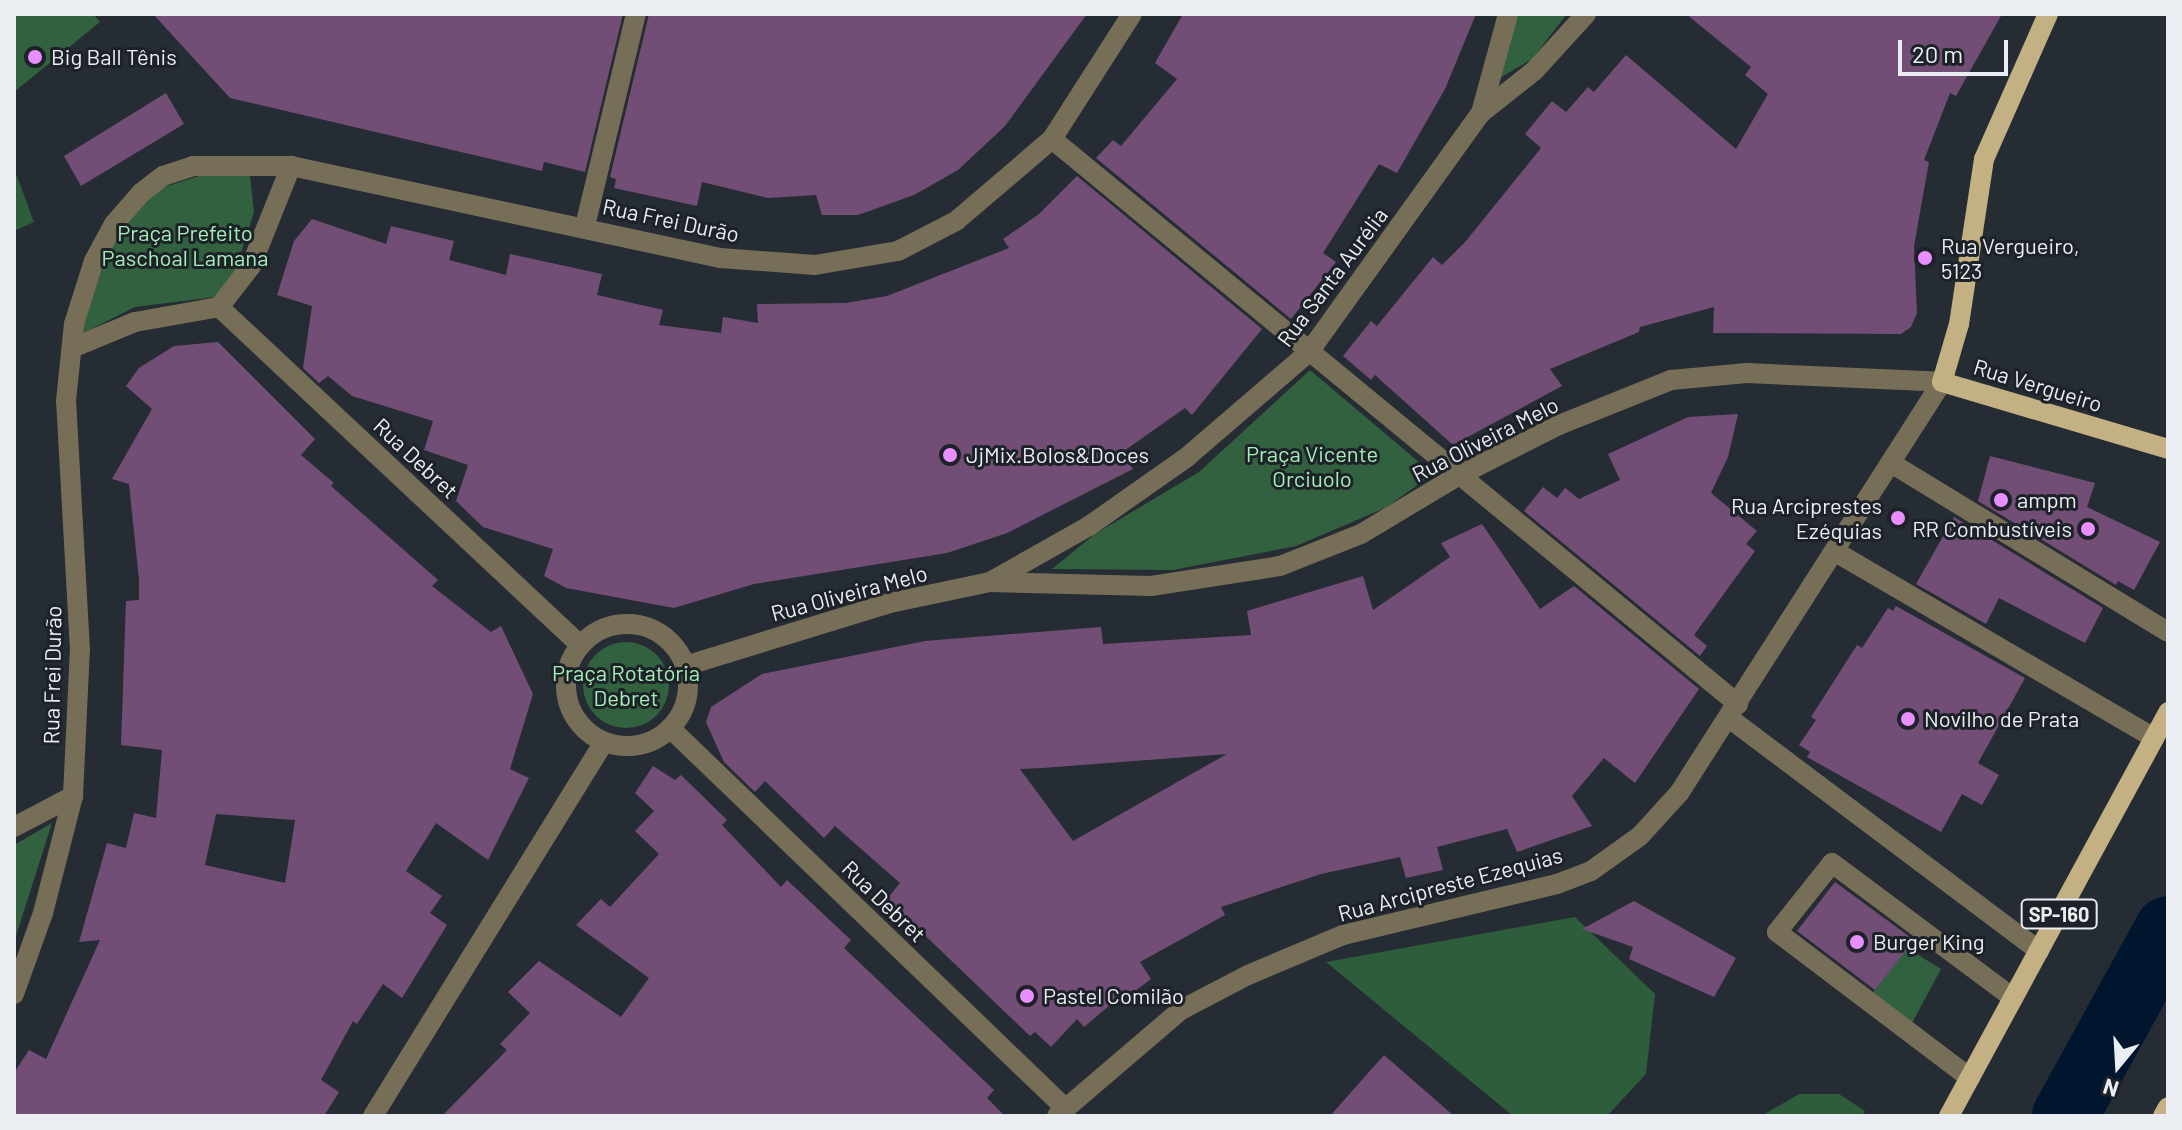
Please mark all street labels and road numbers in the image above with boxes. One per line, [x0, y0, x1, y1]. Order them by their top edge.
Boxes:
street label: Rua Frei Durão [600, 193, 742, 247]
street label: Rua Santa Aurélia [1271, 202, 1393, 352]
street label: Rua Vergueiro [1971, 353, 2105, 417]
street label: Rua Oliveira Melo [1407, 391, 1563, 487]
street label: Rua Debret [368, 412, 464, 504]
street label: Rua Oliveira Melo [768, 559, 930, 627]
street label: Rua Frei Durão [38, 605, 66, 745]
street label: Rua Arcipreste Ezequias [1335, 841, 1565, 927]
street label: Rua Debret [837, 855, 931, 947]
road number: SP-160 [2019, 898, 2099, 930]

